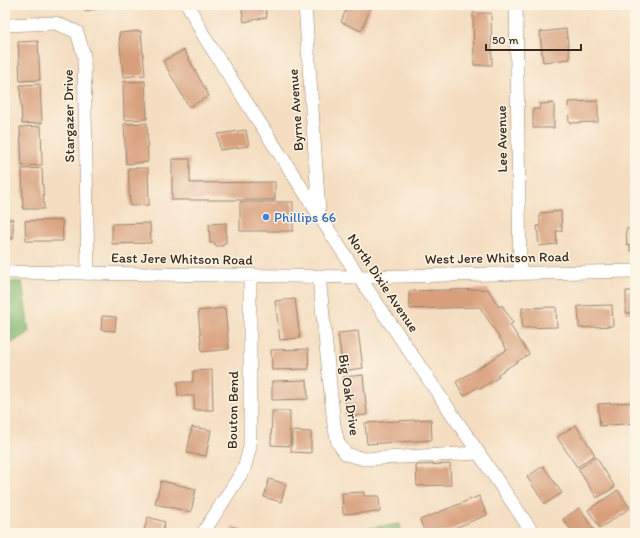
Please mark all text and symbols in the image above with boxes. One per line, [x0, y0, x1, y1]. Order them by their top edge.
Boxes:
scale bar [486, 26, 581, 52]
text: 50 m [492, 33, 518, 47]
street label: Byrne Avenue [285, 68, 307, 152]
street label: Stargazer Drive [60, 69, 78, 163]
street label: Lee Avenue [493, 105, 511, 173]
place label: Phillips 66 [274, 209, 336, 226]
marker: Phillips 66 [261, 212, 271, 222]
street label: North Dixie Avenue [344, 230, 422, 336]
street label: West Jere Whitson Road [425, 248, 570, 268]
street label: East Jere Whitson Road [111, 249, 254, 269]
street label: Big Oak Drive [335, 353, 363, 437]
street label: Bouton Bend [224, 370, 242, 449]

